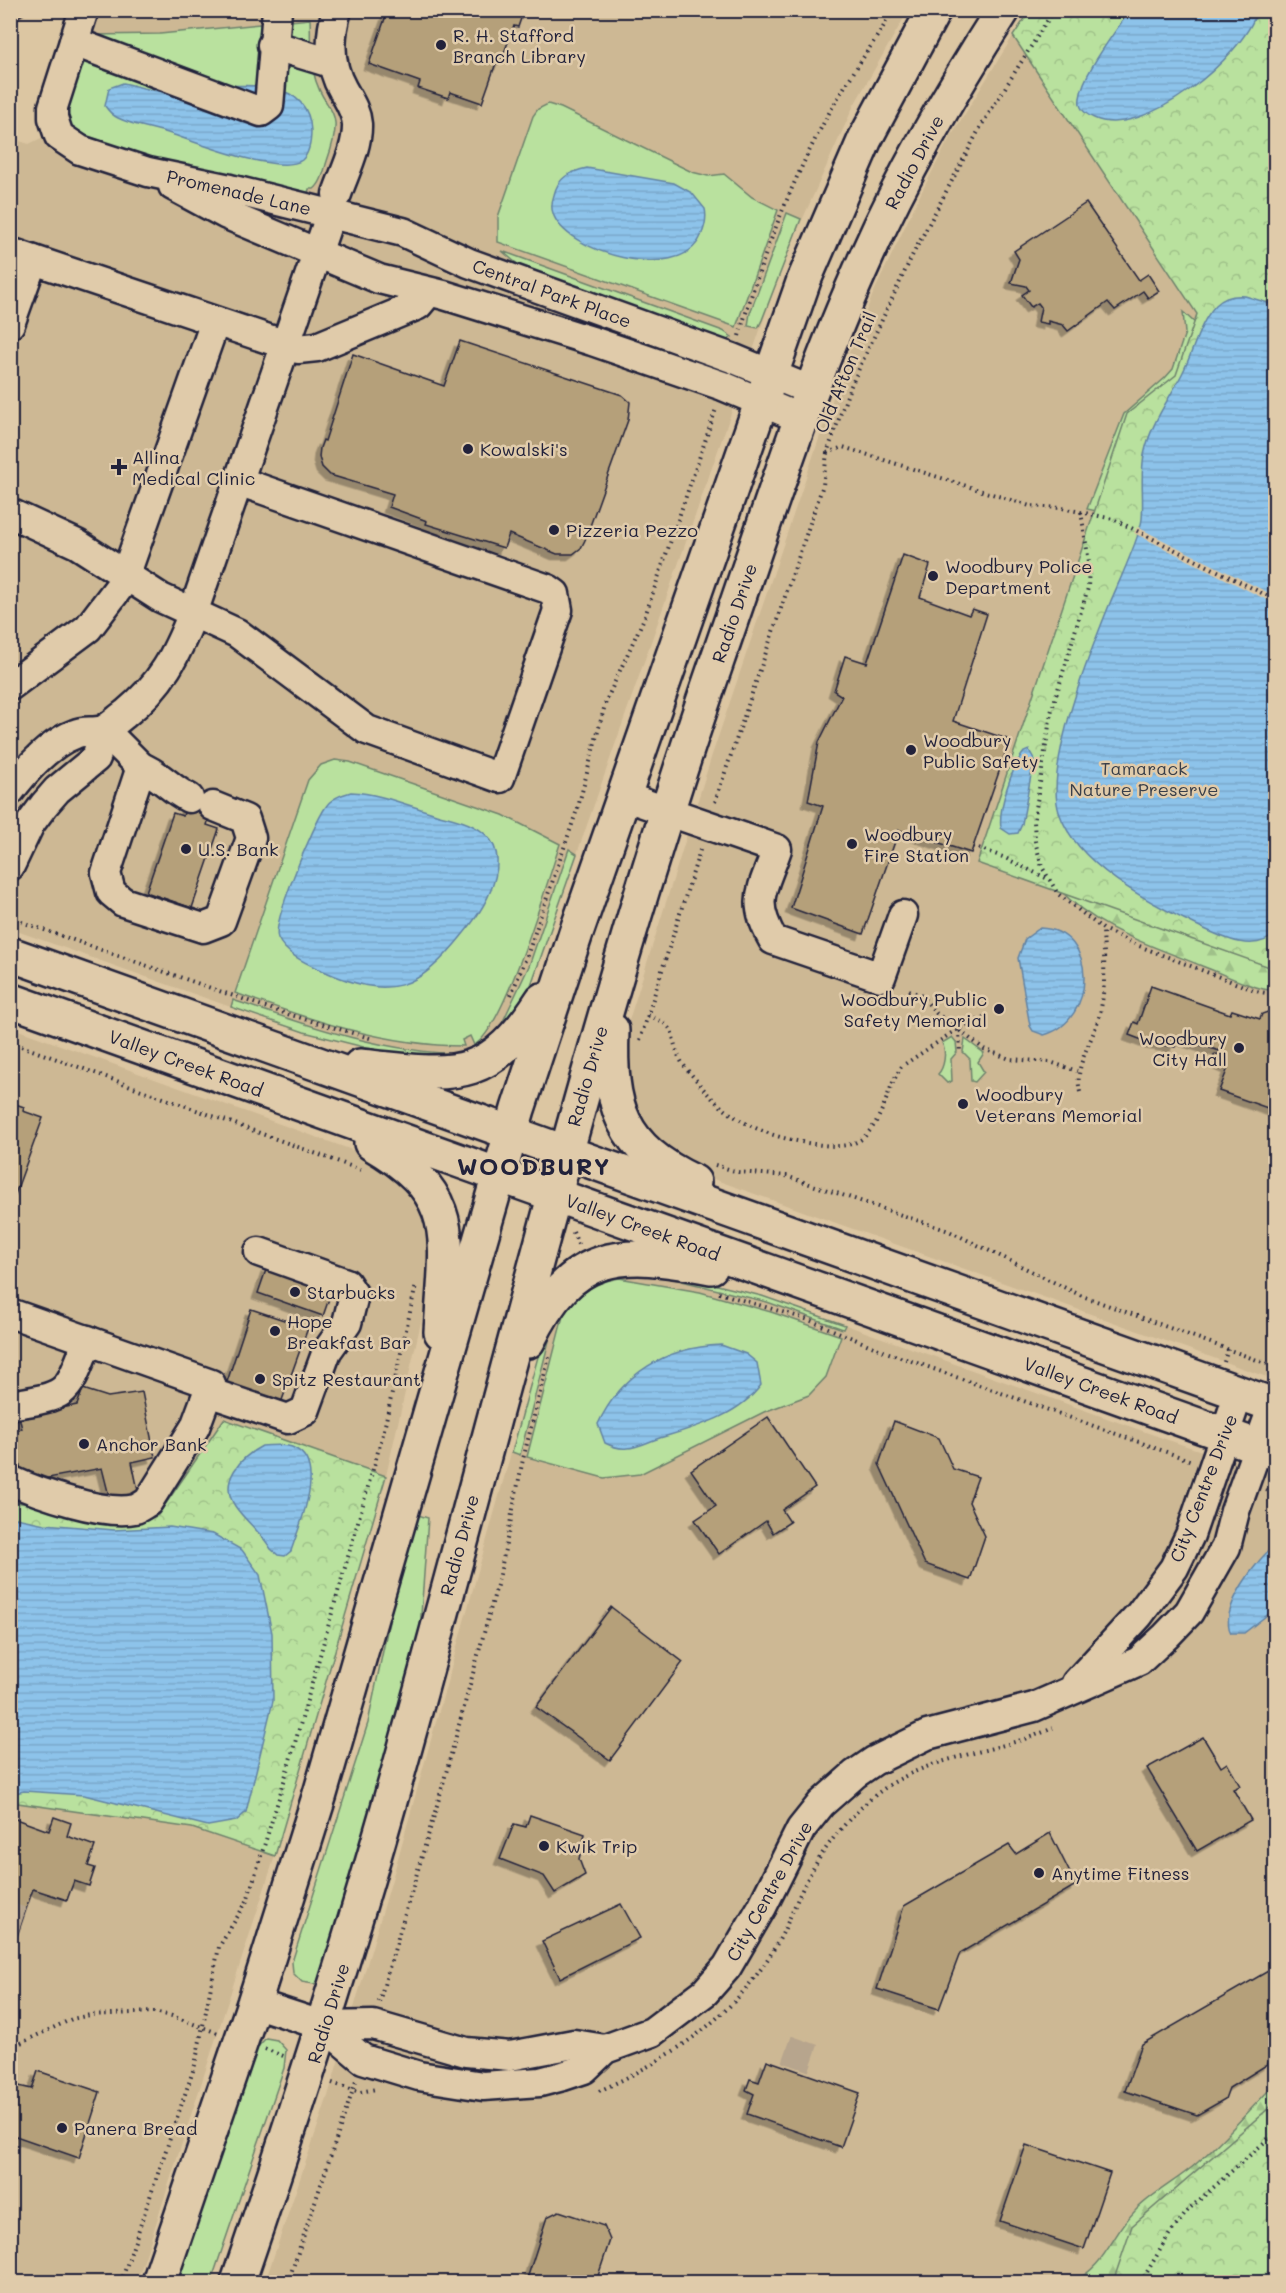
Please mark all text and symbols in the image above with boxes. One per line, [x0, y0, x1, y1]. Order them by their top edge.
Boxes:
place label: R. H. Stafford Branch Library [453, 23, 586, 68]
marker: R. H. Stafford Branch Library [434, 38, 448, 52]
street label: Radio Drive [879, 111, 949, 213]
street label: Promenade Lane [164, 164, 314, 220]
street label: Central Park Place [469, 253, 635, 333]
street label: Old Afton Trail [809, 307, 881, 437]
place label: Kowalski's [480, 437, 568, 461]
marker: Kowalski's [461, 442, 475, 456]
place label: Allina Medical Clinic [132, 445, 255, 490]
marker: Allina Medical Clinic [110, 458, 128, 476]
place label: Pizzeria Pezzo [566, 518, 698, 542]
marker: Pizzeria Pezzo [547, 523, 561, 537]
place label: Woodbury Police Department [945, 554, 1093, 599]
street label: Radio Drive [706, 560, 762, 666]
marker: Woodbury Police Department [926, 569, 940, 583]
place label: Woodbury Public Safety [923, 728, 1039, 773]
marker: Woodbury Public Safety [904, 743, 918, 757]
park label: Tamarack Nature Preserve [1070, 756, 1218, 801]
place label: Woodbury Fire Station [864, 822, 969, 867]
place label: U.S. Bank [198, 837, 278, 861]
marker: Woodbury Fire Station [845, 837, 859, 851]
marker: U.S. Bank [179, 842, 193, 856]
place label: Woodbury Public Safety Memorial [840, 987, 987, 1032]
marker: Woodbury Public Safety Memorial [992, 1002, 1006, 1016]
street label: Radio Drive [561, 1023, 613, 1129]
street label: Valley Creek Road [106, 1024, 266, 1102]
place label: Woodbury City Hall [1139, 1026, 1227, 1071]
marker: Woodbury City Hall [1232, 1041, 1246, 1055]
place label: Woodbury Veterans Memorial [975, 1082, 1142, 1127]
marker: Woodbury Veterans Memorial [956, 1097, 970, 1111]
district label: WOODBURY [457, 1150, 611, 1181]
street label: Valley Creek Road [563, 1188, 723, 1266]
place label: Starbucks [307, 1280, 396, 1304]
marker: Starbucks [288, 1285, 302, 1299]
place label: Hope Breakfast Bar [287, 1309, 411, 1354]
marker: Hope Breakfast Bar [268, 1324, 282, 1338]
street label: Valley Creek Road [1021, 1351, 1181, 1429]
place label: Spitz Restaurant [272, 1367, 421, 1391]
marker: Spitz Restaurant [253, 1372, 267, 1386]
street label: City Centre Drive [1164, 1410, 1242, 1566]
place label: Anchor Bank [96, 1432, 207, 1456]
marker: Anchor Bank [77, 1437, 91, 1451]
street label: Radio Drive [434, 1492, 484, 1598]
street label: City Centre Drive [720, 1817, 818, 1965]
place label: Kwik Trip [556, 1834, 637, 1858]
marker: Kwik Trip [537, 1839, 551, 1853]
place label: Anytime Fitness [1051, 1861, 1190, 1885]
marker: Anytime Fitness [1032, 1866, 1046, 1880]
street label: Radio Drive [301, 1960, 355, 2066]
place label: Panera Bread [74, 2116, 197, 2140]
marker: Panera Bread [55, 2121, 69, 2135]

